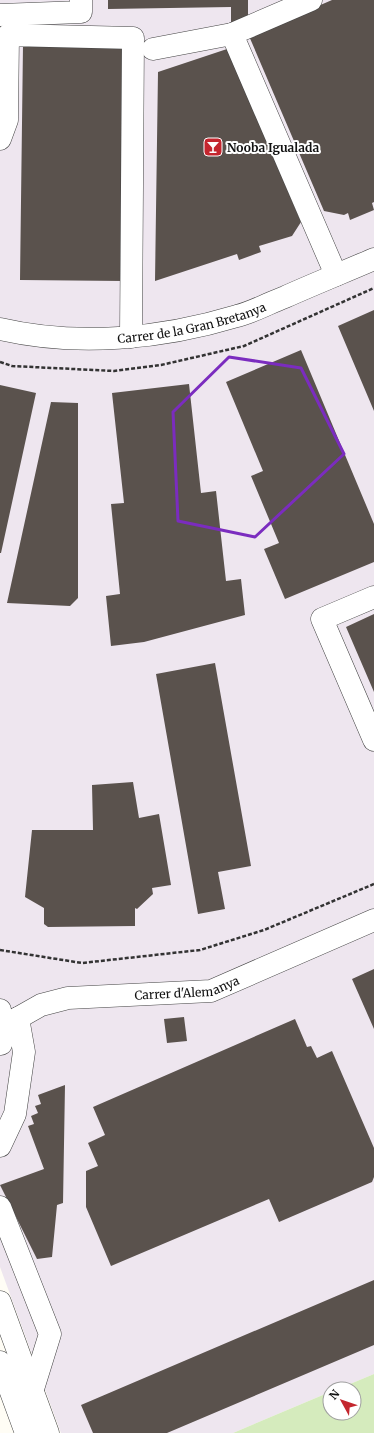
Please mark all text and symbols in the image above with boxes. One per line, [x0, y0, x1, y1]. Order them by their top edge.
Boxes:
bar icon: Nooba Igualada [202, 136, 224, 158]
place label: Nooba Igualada [227, 140, 319, 155]
street label: Carrer de la Gran Bretanya [117, 298, 268, 345]
street label: Carrer d'Alemanya [134, 972, 242, 1002]
north arrow [322, 1381, 362, 1421]
text: N [326, 1387, 343, 1402]

